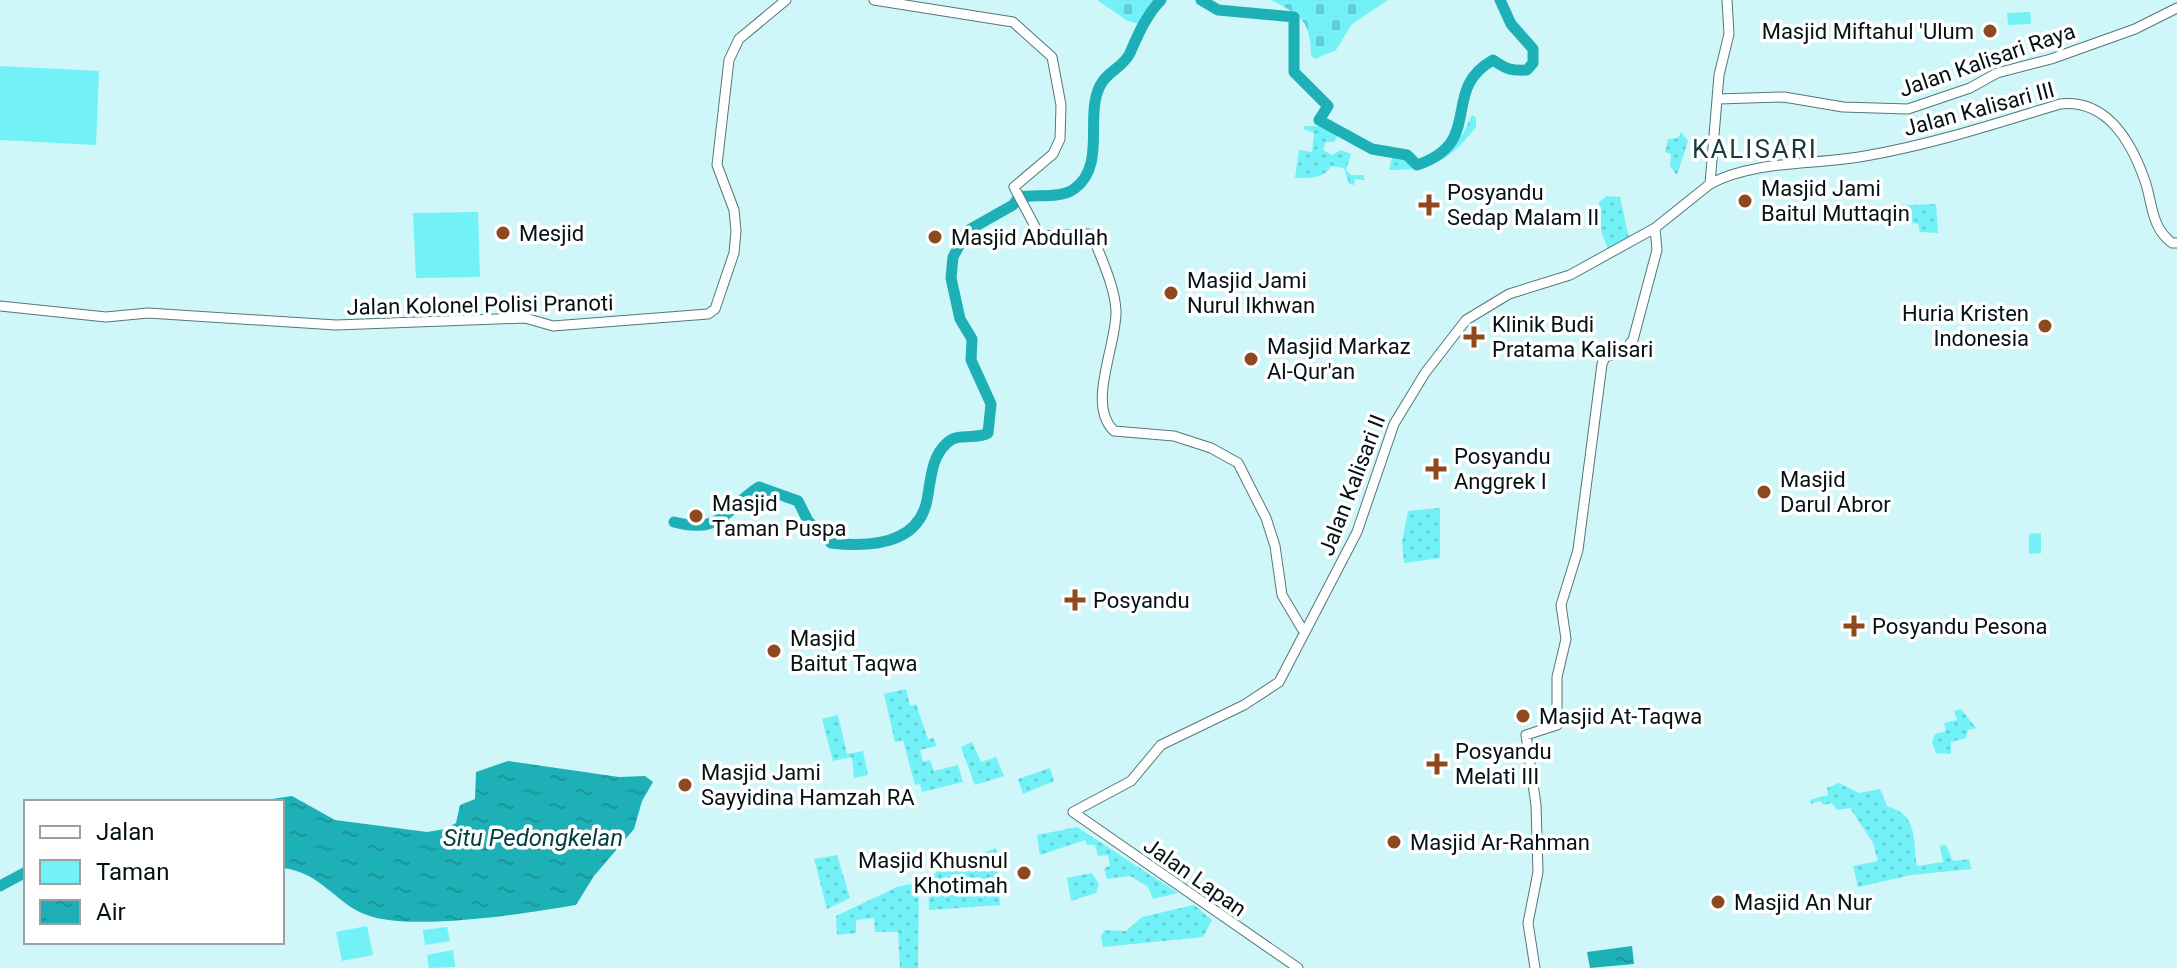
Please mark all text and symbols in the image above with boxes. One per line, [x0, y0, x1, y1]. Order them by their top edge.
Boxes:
street label: Jalan Kalisari Raya [1896, 18, 2078, 102]
place label: Masjid Miftahul 'Ulum [1762, 19, 1974, 44]
marker: Masjid Miftahul 'Ulum [1981, 22, 1999, 40]
street label: Jalan Kalisari III [1901, 77, 2057, 141]
district label: KALISARI [1692, 134, 1818, 164]
place label: Masjid Jami Baitul Muttaqin [1761, 176, 1910, 226]
place label: Posyandu Sedap Malam II [1447, 180, 1599, 230]
marker: Masjid Jami Baitul Muttaqin [1736, 192, 1754, 210]
marker: Posyandu Sedap Malam II [1418, 194, 1440, 216]
place label: Mesjid [519, 221, 584, 246]
marker: Mesjid [494, 224, 512, 242]
place label: Masjid Abdullah [951, 225, 1108, 250]
marker: Masjid Abdullah [926, 228, 944, 246]
place label: Masjid Jami Nurul Ikhwan [1187, 268, 1315, 318]
marker: Masjid Jami Nurul Ikhwan [1162, 284, 1180, 302]
street label: Jalan Kolonel Polisi Pranoti [346, 290, 614, 320]
place label: Huria Kristen Indonesia [1902, 301, 2029, 351]
place label: Klinik Budi Pratama Kalisari [1492, 312, 1653, 362]
marker: Huria Kristen Indonesia [2036, 317, 2054, 335]
marker: Klinik Budi Pratama Kalisari [1463, 326, 1485, 348]
place label: Masjid Markaz Al-Qur'an [1267, 334, 1411, 384]
marker: Masjid Markaz Al-Qur'an [1242, 350, 1260, 368]
street label: Jalan Kalisari II [1314, 411, 1390, 559]
place label: Posyandu Anggrek I [1454, 444, 1551, 494]
marker: Posyandu Anggrek I [1425, 458, 1447, 480]
place label: Masjid Darul Abror [1780, 467, 1891, 517]
marker: Masjid Darul Abror [1755, 483, 1773, 501]
place label: Masjid Taman Puspa [712, 491, 846, 541]
marker: Masjid Taman Puspa [687, 507, 705, 525]
place label: Posyandu [1093, 588, 1190, 613]
marker: Posyandu [1064, 589, 1086, 611]
place label: Posyandu Pesona [1872, 614, 2047, 639]
marker: Posyandu Pesona [1843, 615, 1865, 637]
place label: Masjid Baitut Taqwa [790, 626, 917, 676]
marker: Masjid Baitut Taqwa [765, 642, 783, 660]
place label: Masjid At-Taqwa [1539, 704, 1702, 729]
marker: Masjid At-Taqwa [1514, 707, 1532, 725]
place label: Posyandu Melati III [1455, 739, 1552, 789]
marker: Posyandu Melati III [1426, 753, 1448, 775]
place label: Masjid Jami Sayyidina Hamzah RA [701, 760, 915, 810]
marker: Masjid Jami Sayyidina Hamzah RA [676, 776, 694, 794]
legend [24, 800, 284, 944]
text: Jalan [96, 818, 154, 846]
water label: Situ Pedongkelan [443, 824, 623, 852]
place label: Masjid Ar-Rahman [1410, 830, 1590, 855]
street label: Jalan Lapan [1139, 833, 1251, 921]
marker: Masjid Ar-Rahman [1385, 833, 1403, 851]
place label: Masjid Khusnul Khotimah [858, 848, 1008, 898]
text: Taman [96, 858, 169, 886]
marker: Masjid Khusnul Khotimah [1015, 864, 1033, 882]
place label: Masjid An Nur [1734, 890, 1873, 915]
marker: Masjid An Nur [1709, 893, 1727, 911]
text: Air [96, 898, 126, 926]

